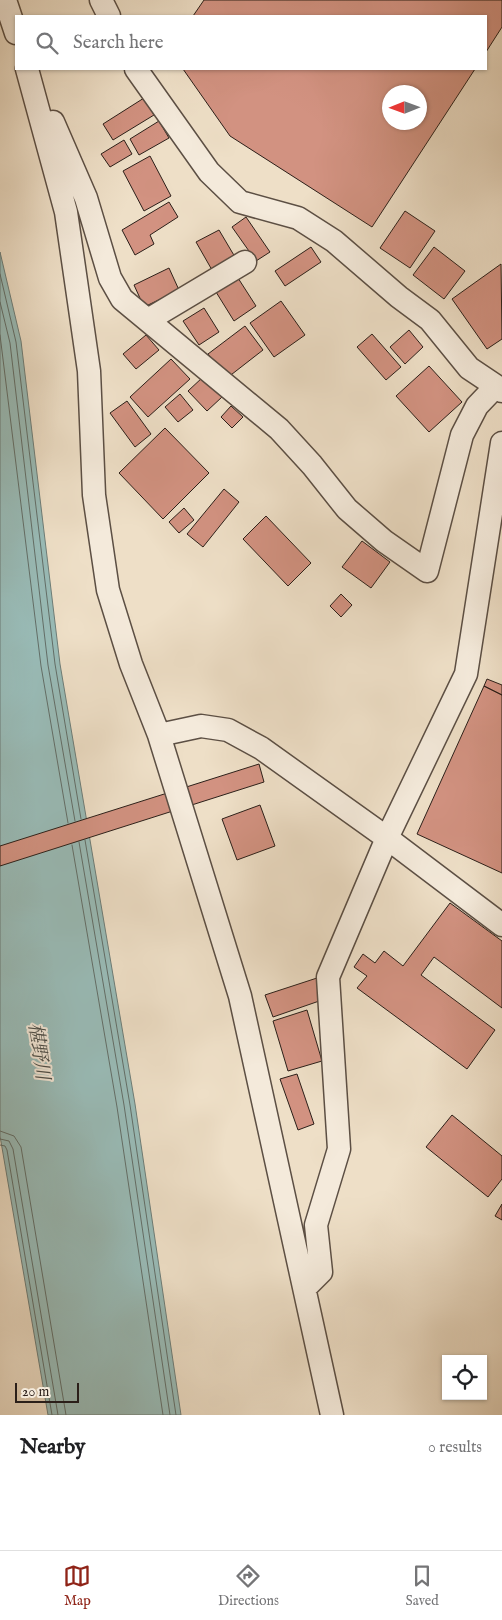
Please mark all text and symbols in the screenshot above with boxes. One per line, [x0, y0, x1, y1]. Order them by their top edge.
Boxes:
search box [15, 15, 487, 70]
icon: search [33, 29, 61, 57]
text: Search here [73, 31, 164, 55]
north arrow [382, 85, 427, 130]
water label: 椹野川 [22, 1021, 54, 1083]
map controls [442, 1355, 487, 1400]
button: locate [442, 1355, 487, 1400]
scale bar [15, 1380, 79, 1403]
text: 20 m [22, 1383, 49, 1401]
text: Nearby [20, 1434, 85, 1461]
text: 0 results [428, 1438, 482, 1458]
tab: Map [63, 1562, 91, 1610]
tab: Directions [218, 1562, 279, 1610]
tab: Saved [406, 1562, 439, 1610]

